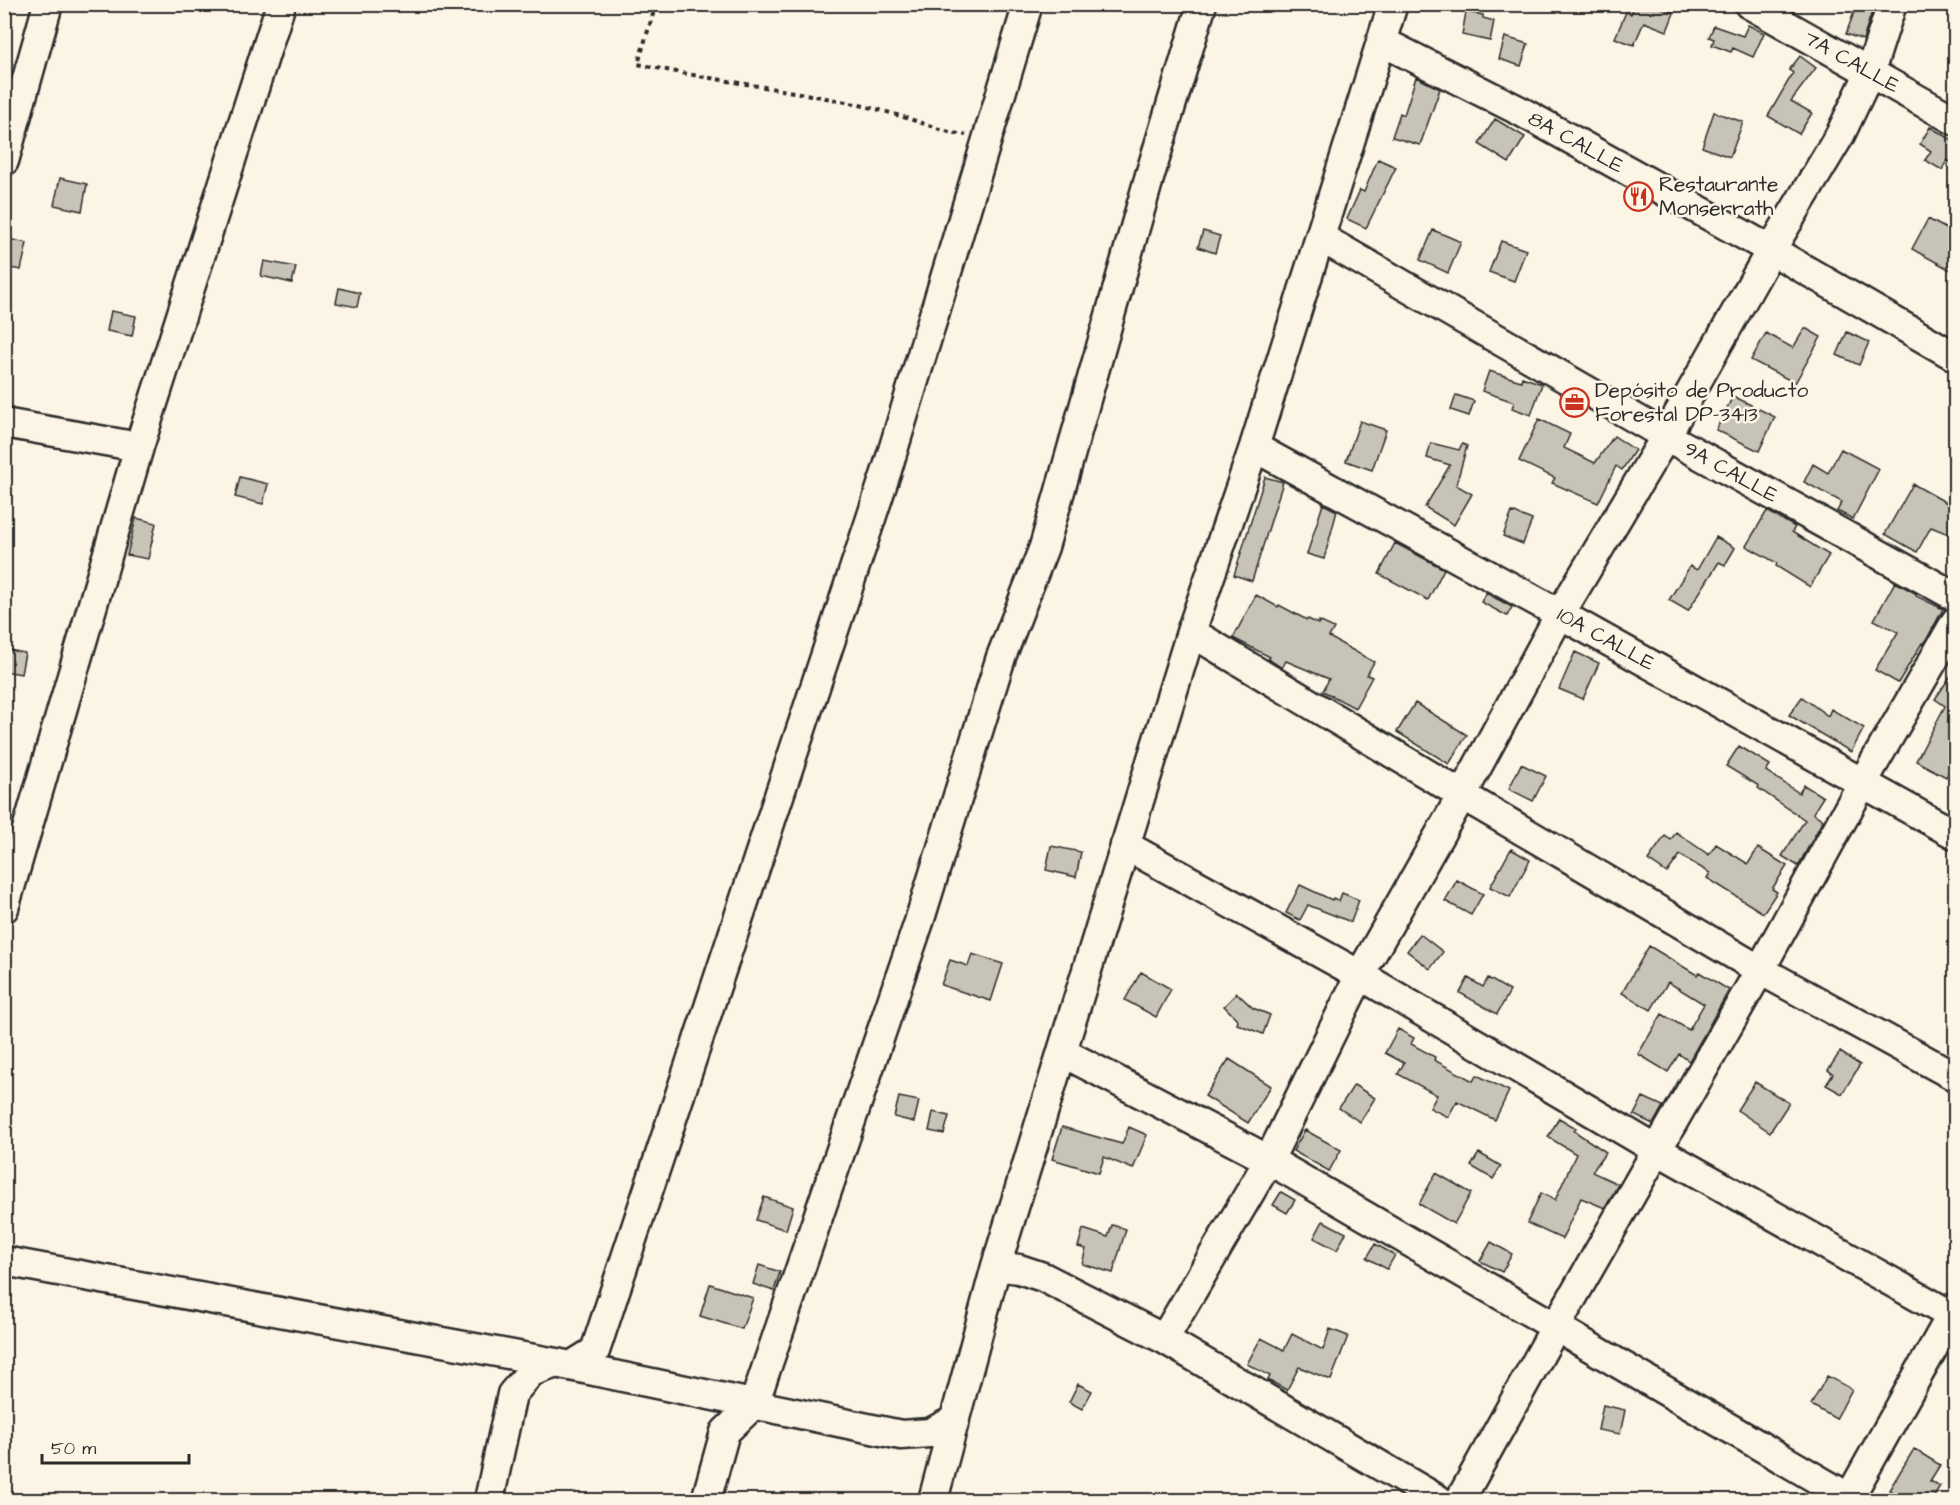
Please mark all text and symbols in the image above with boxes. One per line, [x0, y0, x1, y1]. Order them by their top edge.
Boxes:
street label: 7A CALLE [1799, 24, 1905, 100]
street label: 8A CALLE [1523, 104, 1630, 180]
place label: Restaurante Monserrath [1659, 170, 1778, 223]
restaurant icon: Restaurante Monserrath [1622, 180, 1654, 212]
place label: Depósito de Producto Forestal DP-3413 [1595, 376, 1808, 429]
office icon: Depósito de Producto Forestal DP-3413 [1558, 386, 1590, 418]
street label: 9A CALLE [1679, 434, 1784, 510]
street label: 10A CALLE [1552, 600, 1661, 678]
scale bar [42, 1427, 189, 1465]
text: 50 m [51, 1436, 96, 1461]

